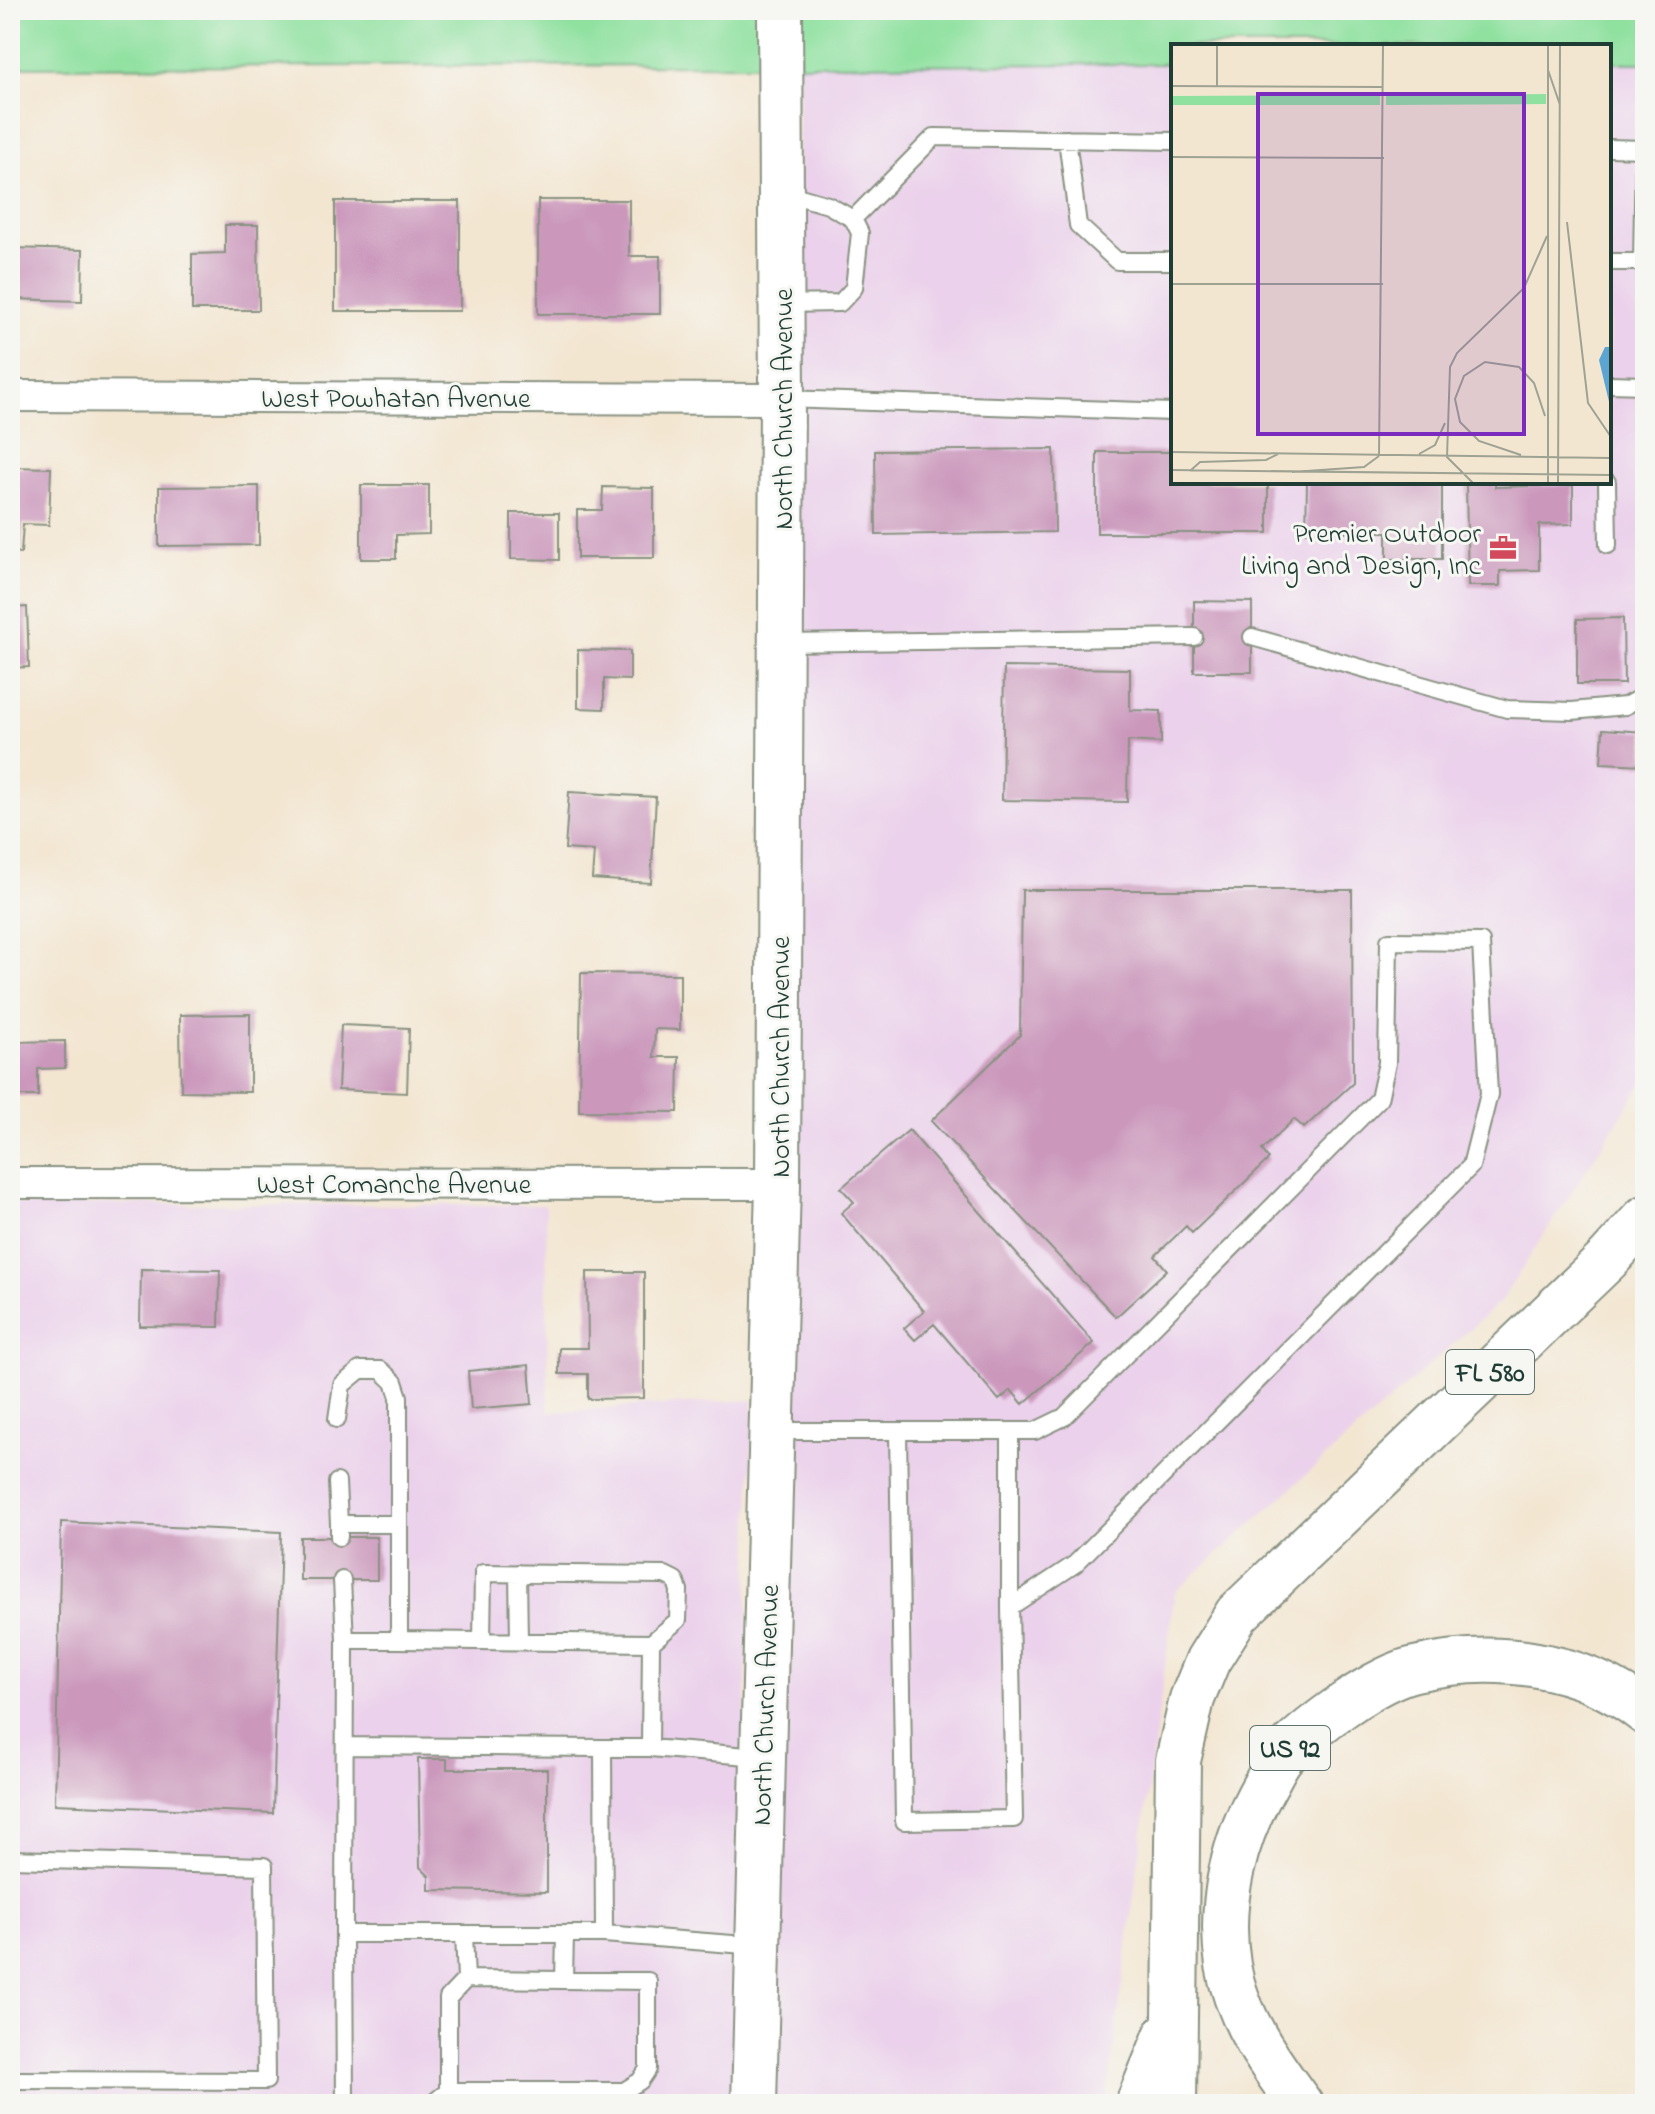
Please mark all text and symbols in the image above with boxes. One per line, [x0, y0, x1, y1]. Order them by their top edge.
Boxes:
inset map [1171, 44, 1611, 484]
street label: North Church Avenue [765, 288, 806, 530]
street label: West Powhatan Avenue [261, 380, 531, 421]
place label: Premier Outdoor Living and Design, Inc [1241, 515, 1482, 588]
office icon: Premier Outdoor Living and Design, Inc [1488, 533, 1518, 563]
street label: North Church Avenue [762, 936, 803, 1178]
street label: West Comanche Avenue [257, 1166, 532, 1207]
road number: FL 580 [1446, 1350, 1534, 1394]
street label: North Church Avenue [743, 1583, 792, 1827]
road number: US 92 [1250, 1726, 1330, 1770]

